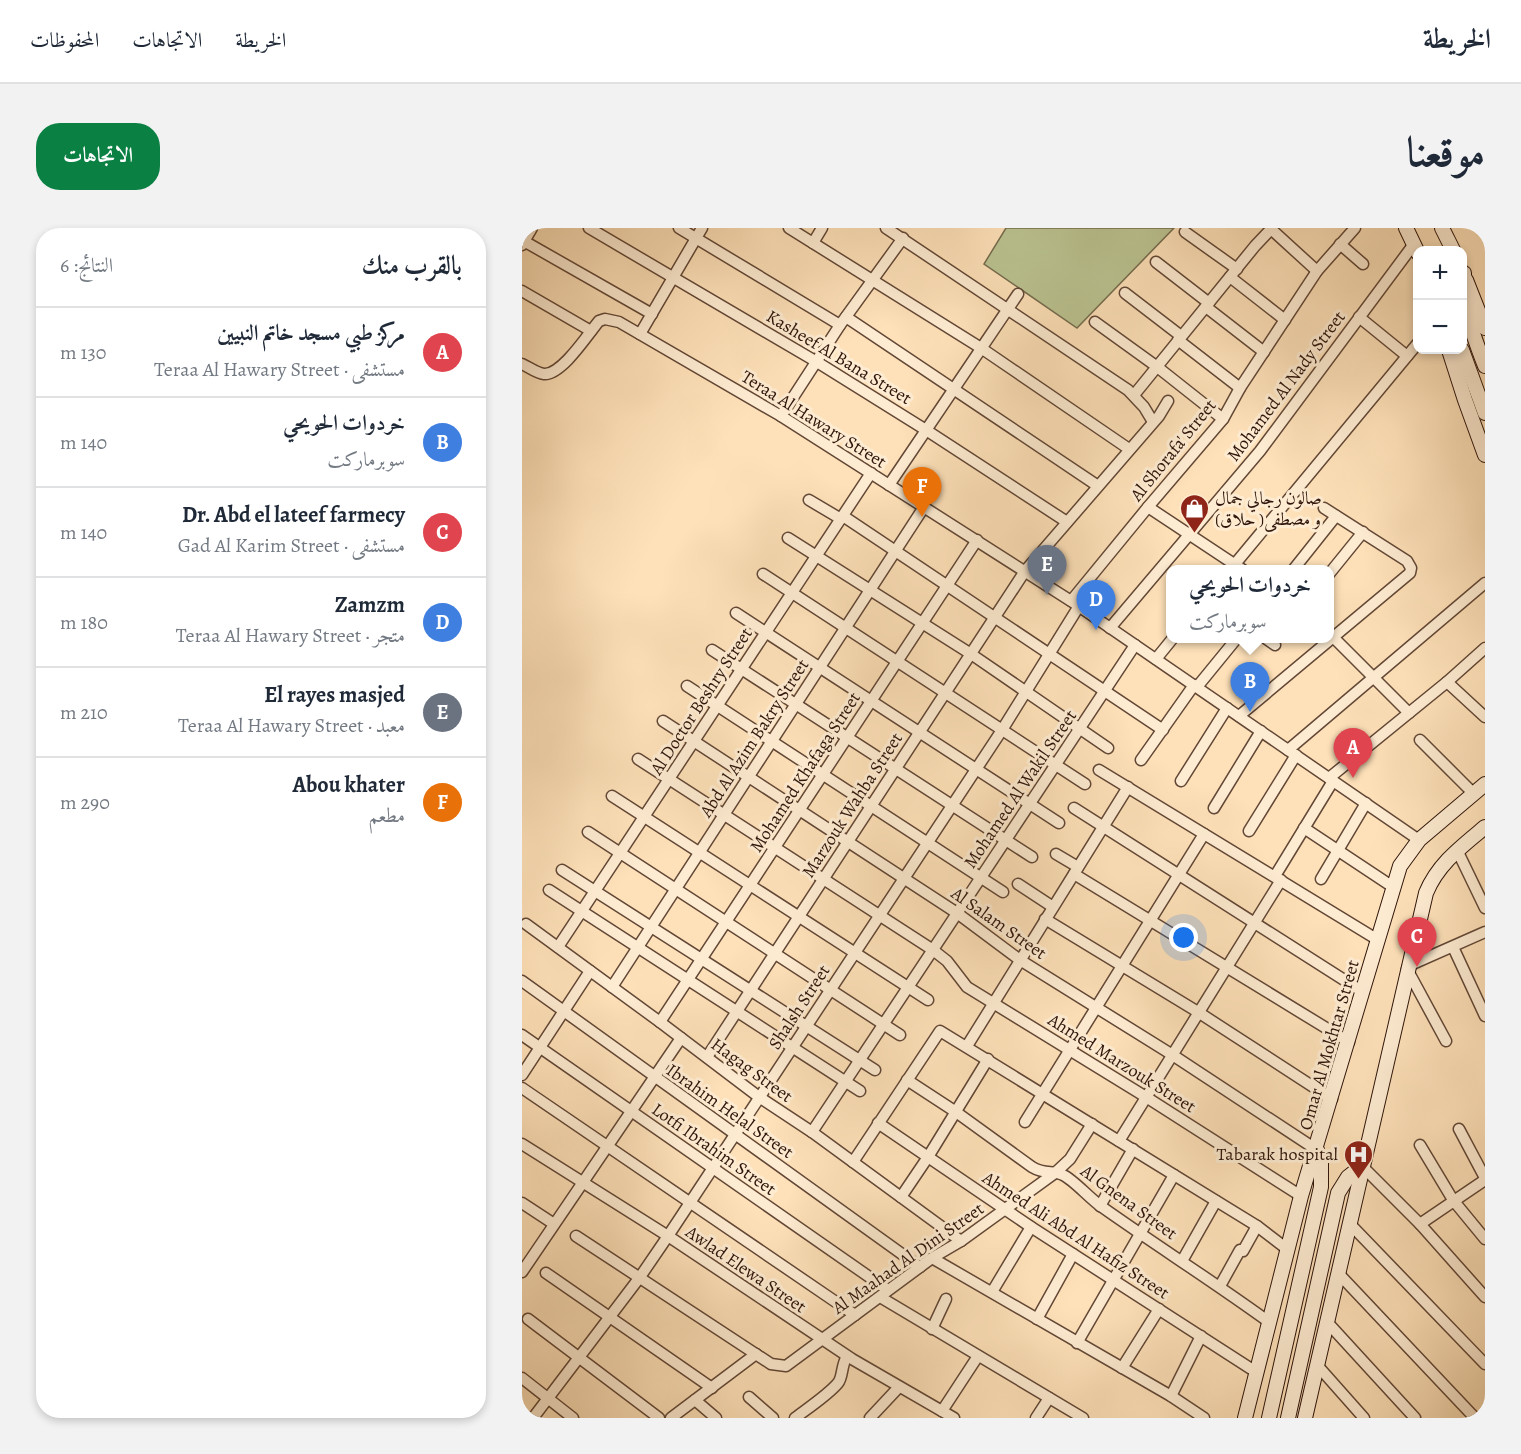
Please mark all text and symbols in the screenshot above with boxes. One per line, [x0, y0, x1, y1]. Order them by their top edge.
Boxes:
text: الخريطة [1423, 20, 1491, 58]
text: المحفوظات [30, 26, 99, 54]
text: الاتجاهات [132, 26, 202, 54]
text: الخريطة [235, 26, 286, 54]
button: الاتجاهات [36, 123, 160, 190]
text: موقعنا [1407, 123, 1485, 180]
map controls [1413, 246, 1467, 354]
button: + [1413, 246, 1467, 300]
text: بالقرب منك [361, 248, 462, 283]
text: النتائج: 6 [60, 252, 113, 279]
button: − [1413, 300, 1467, 354]
street label: Kasheef Al Bana Street [762, 304, 916, 410]
street label: Mohamed Al Nady Street [1221, 306, 1351, 466]
text: مركز طبي مسجد خاتم النبيين [217, 318, 405, 348]
text: 130 m [60, 339, 106, 366]
text: A [436, 339, 449, 366]
text: مستشفى · Teraa Al Hawary Street [154, 356, 405, 383]
street label: Teraa Al Hawary Street [737, 365, 891, 473]
street label: Al Shorafa' Street [1124, 394, 1222, 507]
text: خردوات الحويحي [283, 408, 405, 438]
text: 140 m [60, 429, 107, 456]
text: B [436, 429, 449, 456]
text: سوبرماركت [327, 446, 405, 473]
pin: F [902, 468, 942, 517]
place label: صالون رجالي جمال و مصطفى( حلاق) [1215, 486, 1322, 532]
shop icon: صالون رجالي جمال و مصطفى( حلاق) [1178, 492, 1210, 534]
text: Dr. Abd el lateef farmecy [182, 500, 405, 530]
text: 140 m [60, 519, 107, 546]
text: C [436, 519, 449, 546]
text: مستشفى · Gad Al Karim Street [178, 532, 405, 559]
pin: E [1028, 546, 1066, 595]
popup [1166, 565, 1334, 643]
text: خردوات الحويحي [1189, 570, 1311, 600]
pin: D [1076, 580, 1116, 630]
text: Zamzm [335, 590, 405, 620]
text: سوبرماركت [1189, 608, 1267, 635]
text: 180 m [60, 609, 108, 636]
text: D [436, 609, 449, 636]
text: متجر · Teraa Al Hawary Street [176, 622, 405, 649]
street label: Al Doctor Beshry Street [644, 623, 758, 780]
street label: Abd Al Azim Bakry Street [693, 654, 814, 823]
pin: B [1230, 662, 1270, 712]
text: El rayes masjed [264, 680, 405, 710]
street label: Mohamed Khafaga Street [744, 687, 866, 857]
text: 210 m [60, 699, 108, 726]
text: E [437, 699, 448, 726]
street label: Mohamed Al Wakil Street [958, 705, 1082, 873]
text: معبد · Teraa Al Hawary Street [178, 712, 405, 739]
street label: Marzouk Wahba Street [796, 728, 908, 882]
pin: A [1334, 728, 1372, 778]
text: Abou khater [292, 770, 405, 800]
text: 290 m [60, 789, 110, 816]
text: F [437, 789, 448, 816]
text: مطعم [368, 802, 405, 829]
street label: Al Salam Street [946, 881, 1051, 965]
pin: C [1398, 918, 1436, 967]
your location [1169, 923, 1198, 952]
street label: Omar Al Mokhtar Street [1293, 957, 1365, 1133]
street label: Shalsh Street [763, 960, 835, 1054]
street label: Ahmed Marzouk Street [1043, 1007, 1201, 1118]
street label: Hagag Street [706, 1032, 798, 1108]
street label: Ibrahim Helal Street [662, 1058, 798, 1164]
street label: Lotfi Ibrahim Street [647, 1097, 781, 1201]
hospital icon: Tabarak hospital [1343, 1138, 1375, 1180]
place label: Tabarak hospital [1216, 1142, 1339, 1166]
street label: Al Gnena Street [1075, 1158, 1182, 1245]
street label: Ahmed Ali Abd Al Hafiz Street [977, 1165, 1174, 1304]
street label: Al Maahad Al Dini Street [827, 1197, 989, 1320]
street label: Awlad Elewa Street [680, 1219, 811, 1318]

